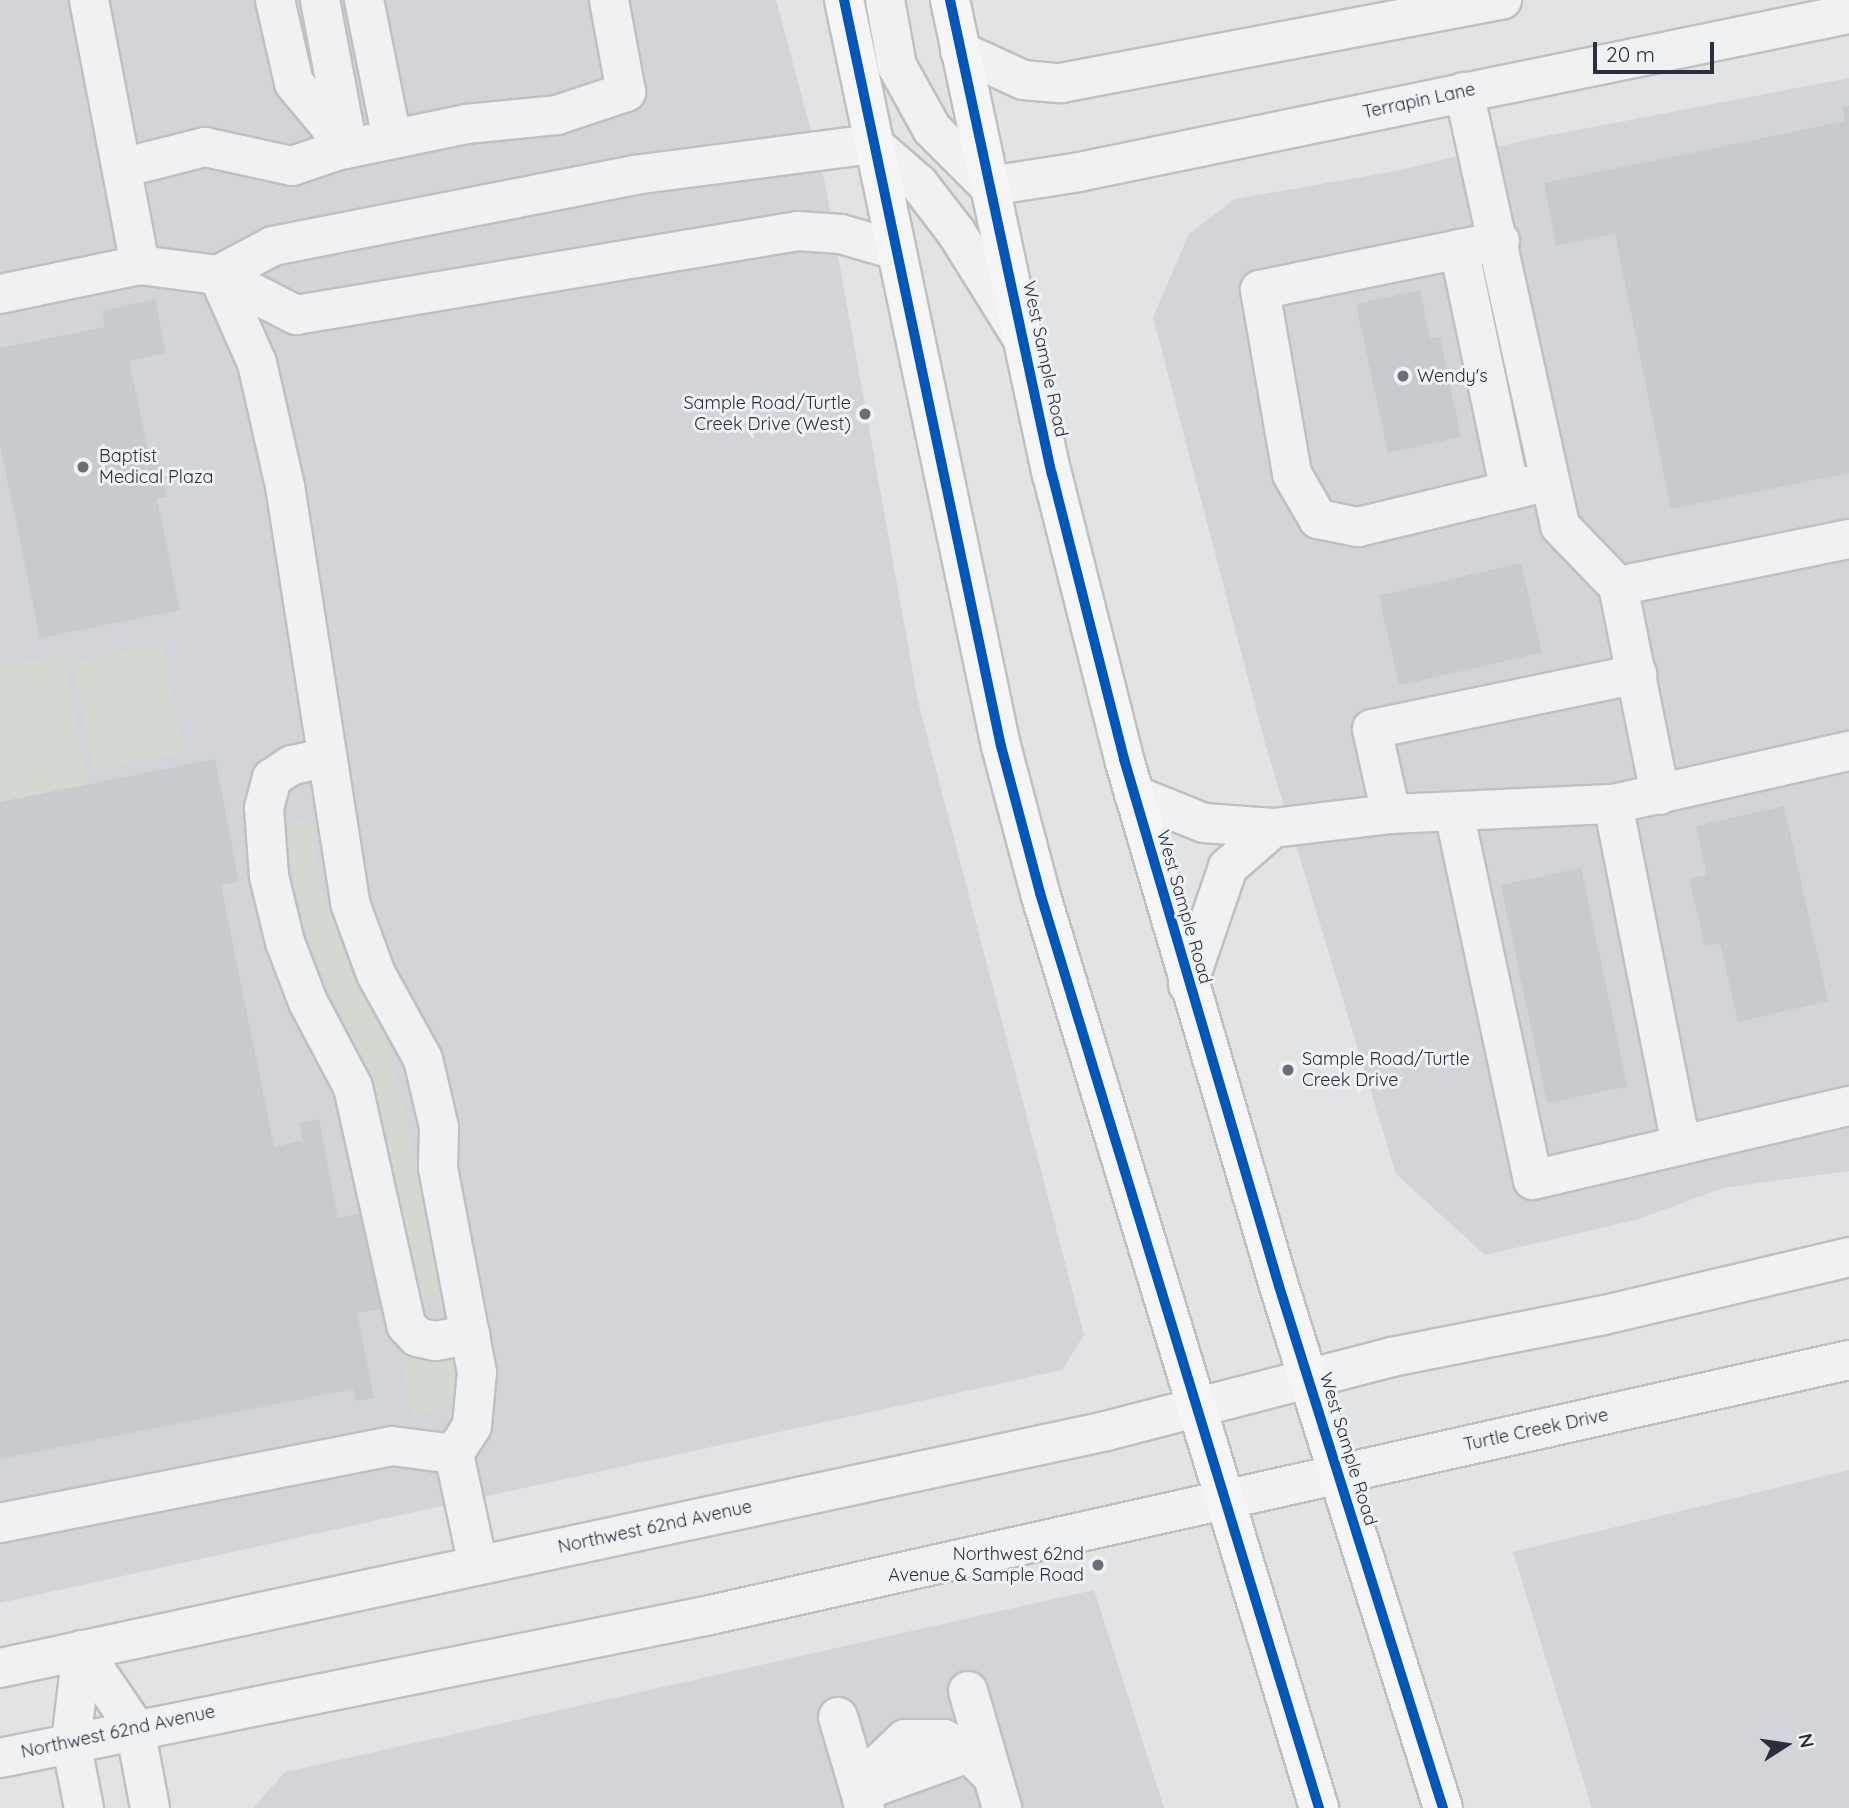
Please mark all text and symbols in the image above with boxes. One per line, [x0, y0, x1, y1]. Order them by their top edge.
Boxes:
scale bar [1597, 28, 1718, 72]
text: 20 m [1606, 41, 1655, 67]
street label: Terrapin Lane [1361, 79, 1477, 123]
street label: West Sample Road [1018, 279, 1072, 439]
place label: Wendy's [1417, 365, 1488, 387]
marker: Wendy's [1395, 368, 1411, 384]
place label: Sample Road/Turtle Creek Drive (West) [683, 393, 851, 436]
marker: Sample Road/Turtle Creek Drive (West) [857, 406, 873, 422]
place label: Baptist Medical Plaza [99, 446, 213, 489]
marker: Baptist Medical Plaza [73, 457, 93, 477]
street label: West Sample Road [1152, 828, 1216, 986]
place label: Sample Road/Turtle Creek Drive [1302, 1049, 1470, 1092]
marker: Sample Road/Turtle Creek Drive [1280, 1062, 1296, 1078]
street label: West Sample Road [1314, 1370, 1382, 1528]
street label: Turtle Creek Drive [1462, 1404, 1610, 1456]
street label: Northwest 62nd Avenue [556, 1496, 754, 1558]
place label: Northwest 62nd Avenue & Sample Road [888, 1544, 1084, 1586]
marker: Northwest 62nd Avenue & Sample Road [1090, 1557, 1106, 1573]
street label: Northwest 62nd Avenue [19, 1701, 217, 1763]
north arrow [1751, 1710, 1821, 1780]
text: N [1793, 1731, 1820, 1750]

